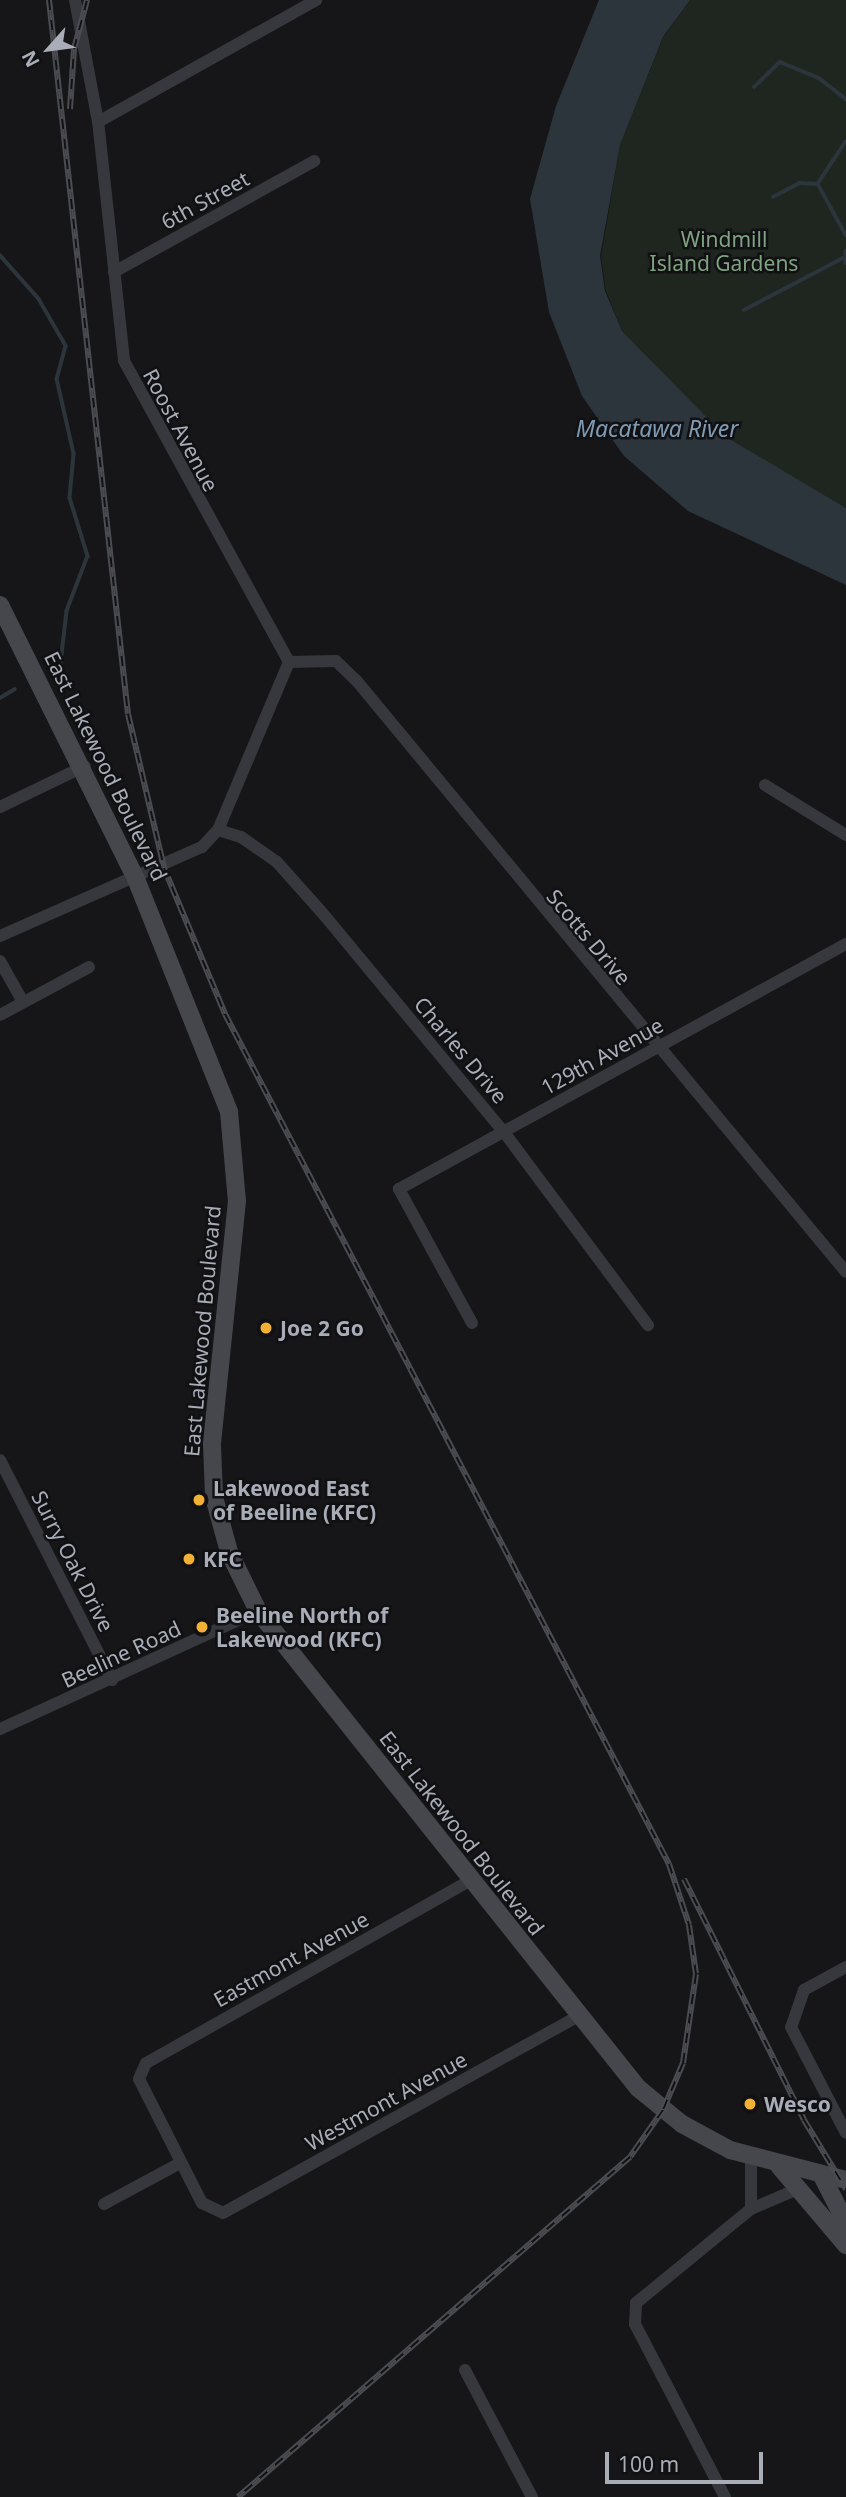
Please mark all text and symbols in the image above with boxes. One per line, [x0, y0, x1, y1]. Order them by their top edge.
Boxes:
north arrow [14, 14, 84, 84]
text: N [15, 46, 46, 72]
street label: 6th Street [157, 166, 253, 234]
park label: Windmill Island Gardens [650, 226, 798, 276]
street label: Roost Avenue [138, 364, 224, 496]
water label: Macatawa River [576, 414, 738, 442]
street label: East Lakewood Boulevard [39, 647, 173, 885]
street label: Scotts Drive [542, 884, 636, 990]
street label: Charles Drive [409, 992, 513, 1108]
street label: 129th Avenue [537, 1012, 667, 1100]
street label: East Lakewood Boulevard [178, 1204, 226, 1458]
place label: Joe 2 Go [280, 1315, 364, 1341]
marker: Joe 2 Go [258, 1320, 274, 1336]
place label: Lakewood East of Beeline (KFC) [213, 1475, 376, 1525]
street label: Surry Oak Drive [27, 1486, 119, 1636]
marker: Lakewood East of Beeline (KFC) [191, 1492, 207, 1508]
place label: KFC [203, 1546, 242, 1572]
marker: KFC [181, 1551, 197, 1567]
place label: Beeline North of Lakewood (KFC) [216, 1602, 388, 1652]
street label: Beeline Road [57, 1615, 185, 1693]
marker: Beeline North of Lakewood (KFC) [194, 1619, 210, 1635]
street label: East Lakewood Boulevard [374, 1726, 550, 1940]
street label: Eastmont Avenue [209, 1906, 373, 2012]
street label: Westmont Avenue [301, 2046, 471, 2156]
place label: Wesco [764, 2091, 831, 2117]
marker: Wesco [742, 2096, 758, 2112]
scale bar [608, 2438, 766, 2482]
text: 100 m [618, 2450, 679, 2478]

